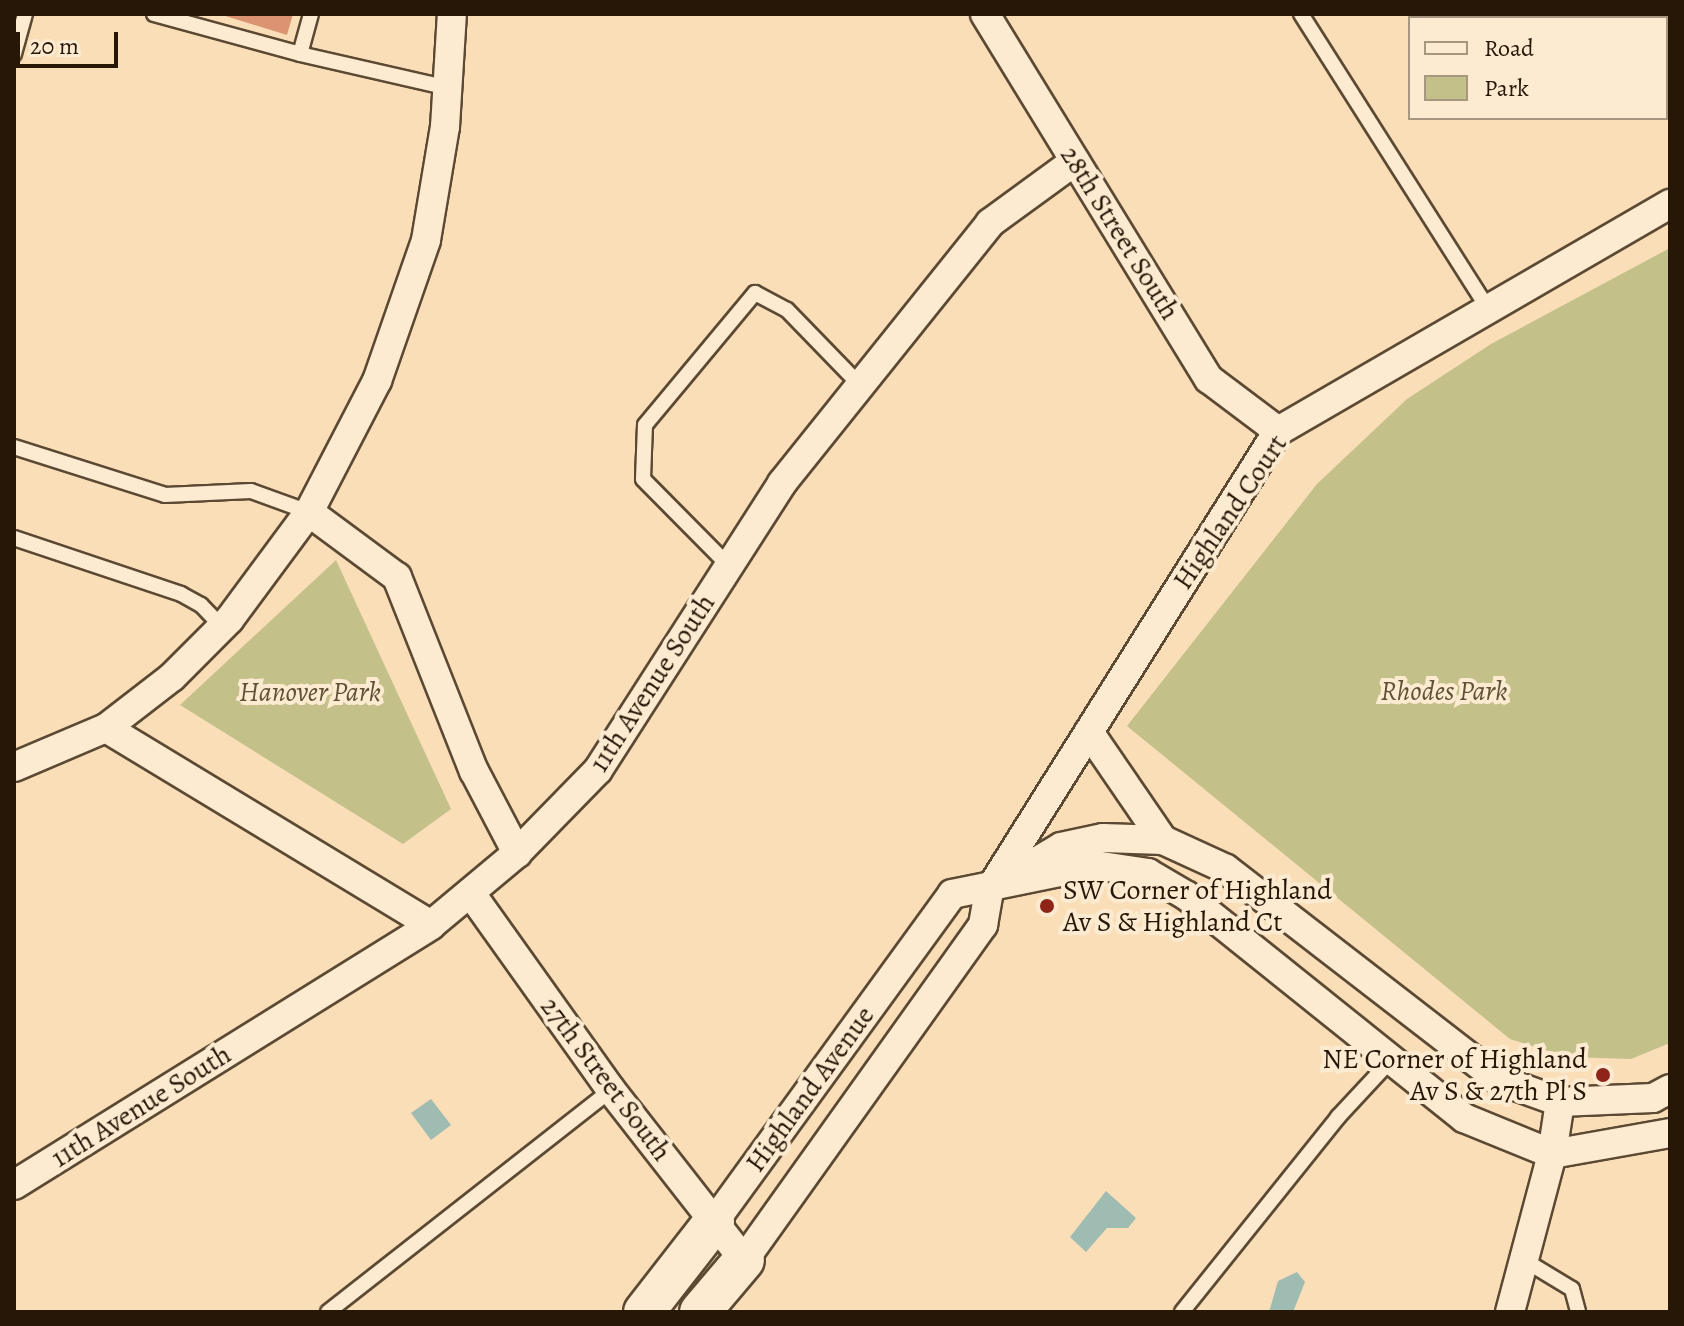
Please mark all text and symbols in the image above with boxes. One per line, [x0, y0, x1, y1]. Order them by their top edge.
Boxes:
scale bar [20, 16, 122, 66]
legend [1408, 16, 1668, 120]
text: 20 m [30, 30, 79, 62]
text: Road [1484, 32, 1534, 64]
text: Park [1484, 72, 1529, 104]
street label: 28th Street South [1053, 140, 1187, 326]
street label: Highland Court [1166, 428, 1294, 596]
street label: 11th Avenue South [582, 588, 722, 778]
park label: Rhodes Park [1380, 674, 1508, 708]
park label: Hanover Park [239, 675, 381, 709]
place label: SW Corner of Highland Av S & Highland Ct [1063, 873, 1332, 939]
marker: SW Corner of Highland Av S & Highland Ct [1038, 897, 1056, 915]
street label: 27th Street South [533, 990, 679, 1168]
street label: Highland Avenue [739, 999, 881, 1179]
street label: 11th Avenue South [45, 1037, 237, 1175]
place label: NE Corner of Highland Av S & 27th Pl S [1322, 1042, 1587, 1108]
marker: NE Corner of Highland Av S & 27th Pl S [1594, 1066, 1612, 1084]

